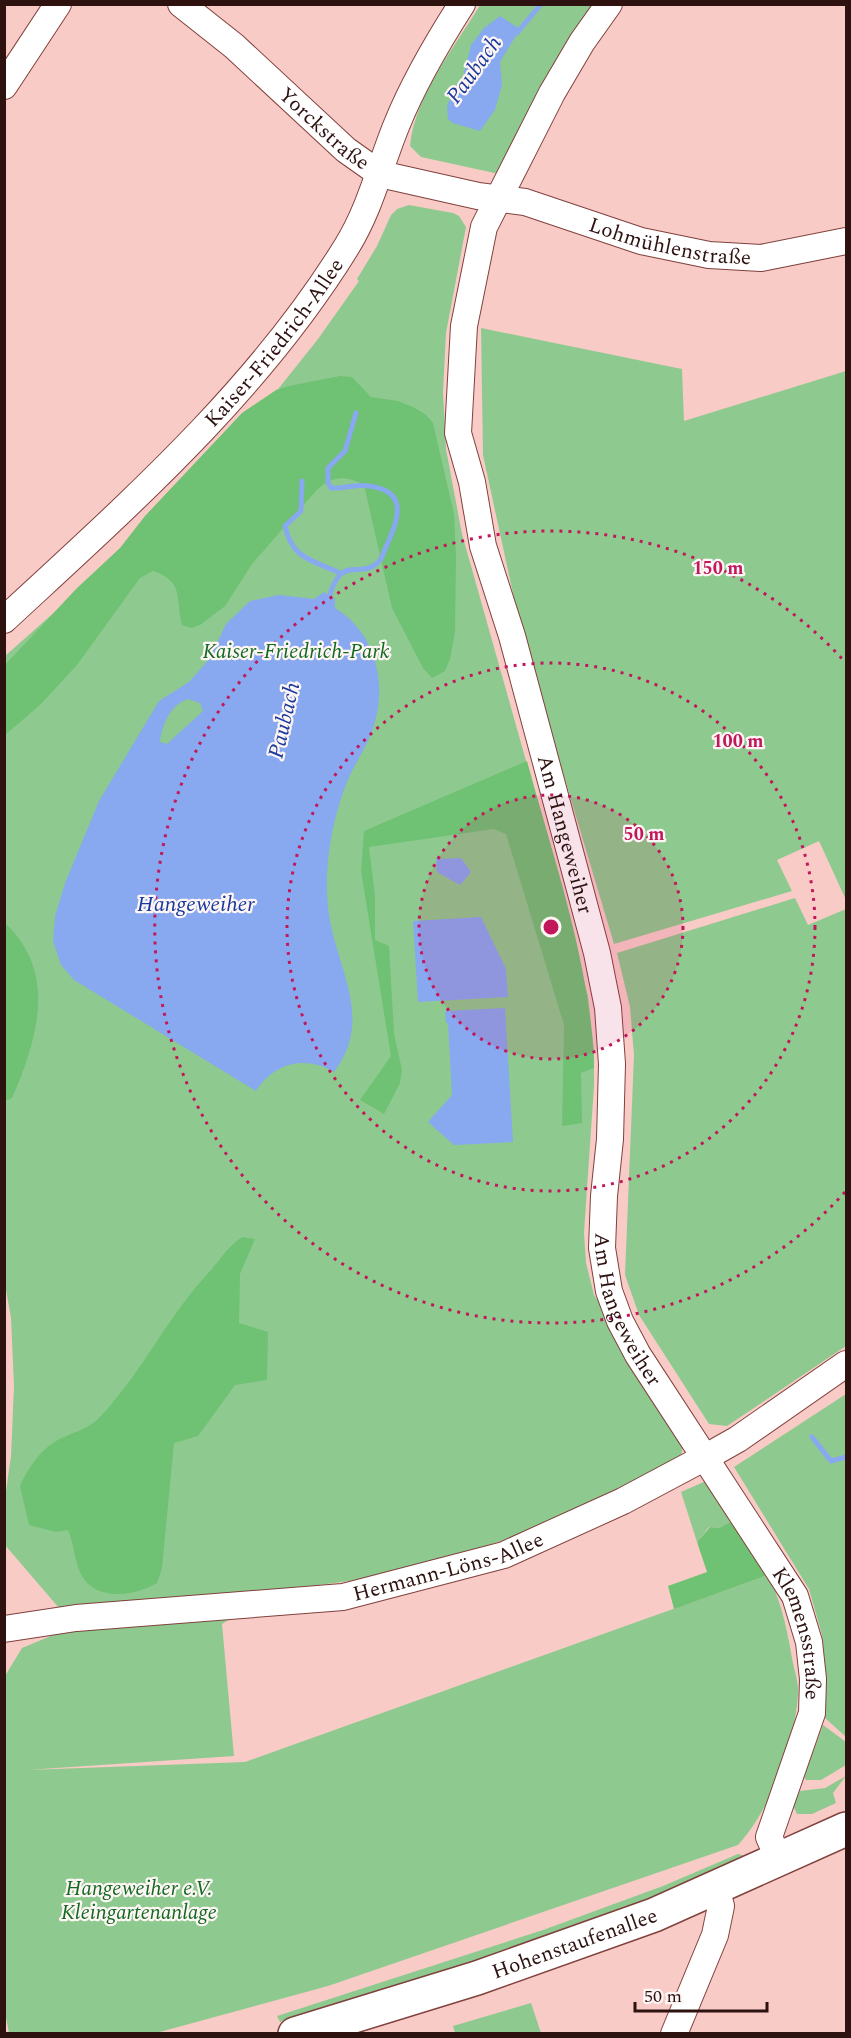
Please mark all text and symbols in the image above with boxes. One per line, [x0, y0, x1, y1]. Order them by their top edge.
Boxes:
water label: Paubach [438, 29, 510, 111]
street label: Yorckstraße [271, 80, 376, 179]
street label: Lohmühlenstraße [584, 210, 752, 274]
street label: Kaiser-Friedrich-Allee [198, 252, 352, 435]
text: 150 m [692, 555, 744, 582]
park label: Kaiser-Friedrich-Park [202, 636, 390, 668]
water label: Paubach [260, 679, 309, 762]
text: 100 m [712, 728, 764, 755]
street label: Am Hangeweiher [528, 752, 601, 918]
text: 50 m [624, 821, 664, 848]
water label: Hangeweiher [137, 888, 255, 921]
centre of rings [541, 917, 561, 937]
street label: Am Hangeweiher [585, 1232, 669, 1393]
street label: Hermann-Löns-Allee [349, 1524, 549, 1611]
street label: Klemensstraße [763, 1561, 828, 1700]
park label: Hangeweiher e.V. Kleingartenanlage [61, 1873, 217, 1929]
street label: Hohenstaufenallee [488, 1900, 662, 1988]
scale bar [635, 1975, 767, 2013]
text: 50 m [644, 1983, 682, 2010]

